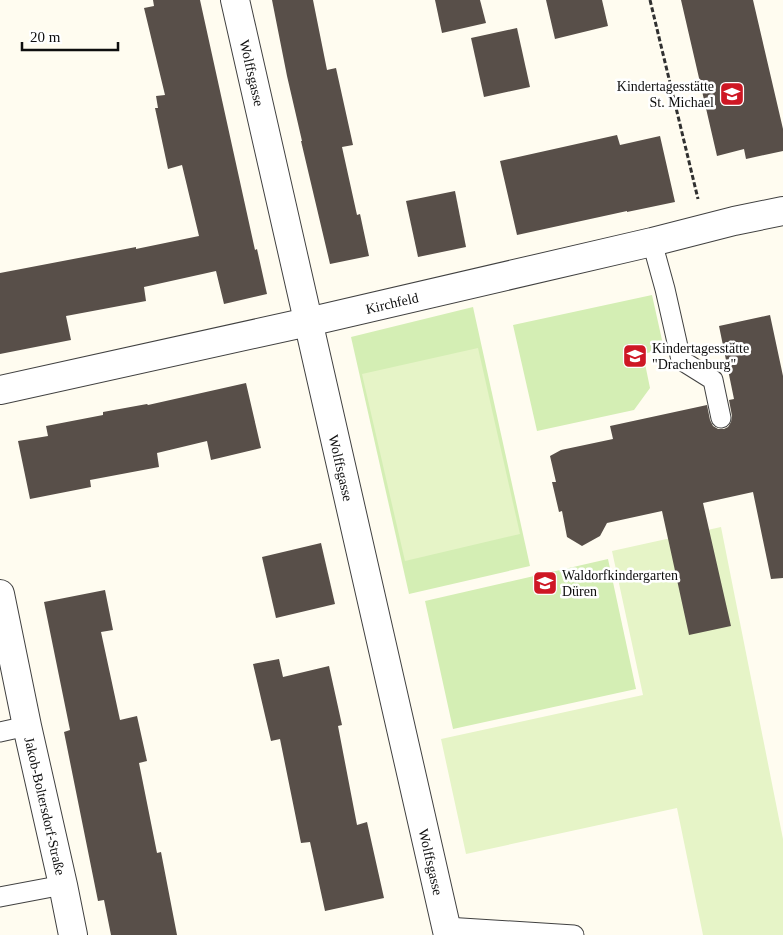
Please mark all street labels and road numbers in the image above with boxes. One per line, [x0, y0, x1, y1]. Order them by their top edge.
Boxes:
street label: Wolffsgasse [237, 38, 266, 108]
street label: Kirchfeld [364, 290, 420, 317]
street label: Wolffsgasse [326, 433, 355, 503]
street label: Jakob-Boltersdorf-Straße [21, 735, 68, 877]
street label: Wolffsgasse [416, 827, 445, 897]

